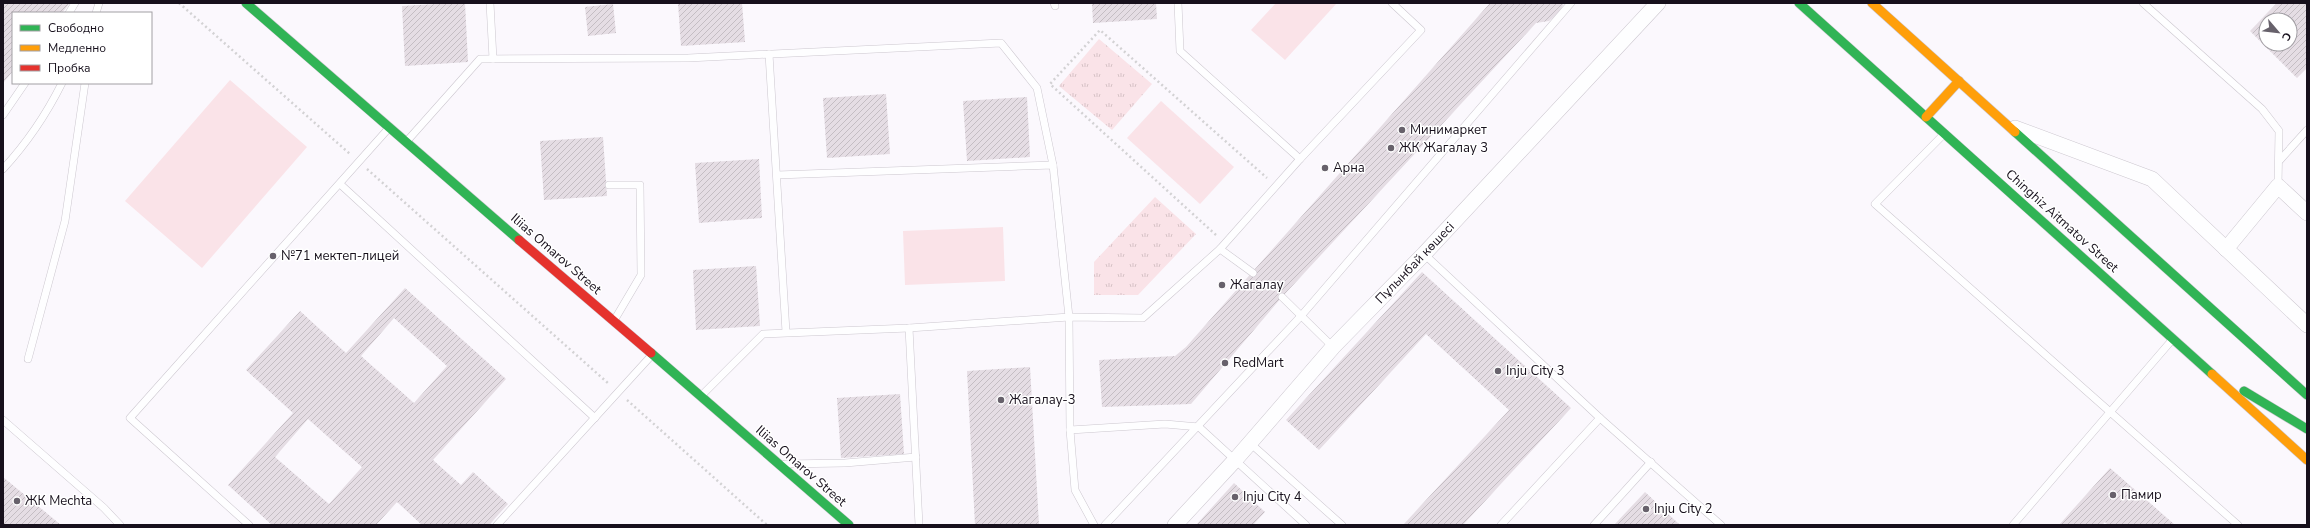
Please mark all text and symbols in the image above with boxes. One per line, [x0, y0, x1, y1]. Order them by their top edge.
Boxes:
legend [12, 12, 152, 84]
north arrow [2258, 12, 2298, 52]
text: Свободно [48, 20, 104, 36]
text: С [2278, 30, 2295, 44]
text: Медленно [48, 40, 106, 56]
text: Пробка [48, 60, 91, 76]
place label: Минимаркет [1410, 121, 1487, 139]
marker: Минимаркет [1397, 125, 1407, 135]
place label: ЖК Жагалау 3 [1399, 139, 1488, 157]
marker: ЖК Жагалау 3 [1386, 143, 1396, 153]
place label: Арна [1333, 159, 1365, 177]
marker: Арна [1320, 163, 1330, 173]
street label: Chinghiz Aitmatov Street [2002, 165, 2123, 277]
street label: Iliias Omarov Street [507, 210, 606, 299]
street label: Пұлынбай көшесі [1371, 218, 1459, 308]
place label: №71 мектеп-лицей [281, 247, 399, 265]
marker: №71 мектеп-лицей [268, 251, 278, 261]
place label: Жагалау [1230, 276, 1284, 294]
marker: Жагалау [1217, 280, 1227, 290]
place label: RedMart [1233, 354, 1284, 372]
marker: RedMart [1220, 358, 1230, 368]
place label: Inju City 3 [1506, 362, 1565, 380]
marker: Inju City 3 [1493, 366, 1503, 376]
place label: Жагалау-3 [1009, 391, 1076, 409]
marker: Жагалау-3 [996, 395, 1006, 405]
street label: Iliias Omarov Street [752, 422, 851, 511]
place label: Памир [2121, 486, 2162, 504]
place label: Inju City 4 [1243, 488, 1302, 506]
marker: Памир [2108, 490, 2118, 500]
place label: ЖК Mechta [25, 492, 92, 510]
marker: Inju City 4 [1230, 492, 1240, 502]
marker: ЖК Mechta [12, 496, 22, 506]
place label: Inju City 2 [1654, 500, 1713, 518]
marker: Inju City 2 [1641, 504, 1651, 514]

